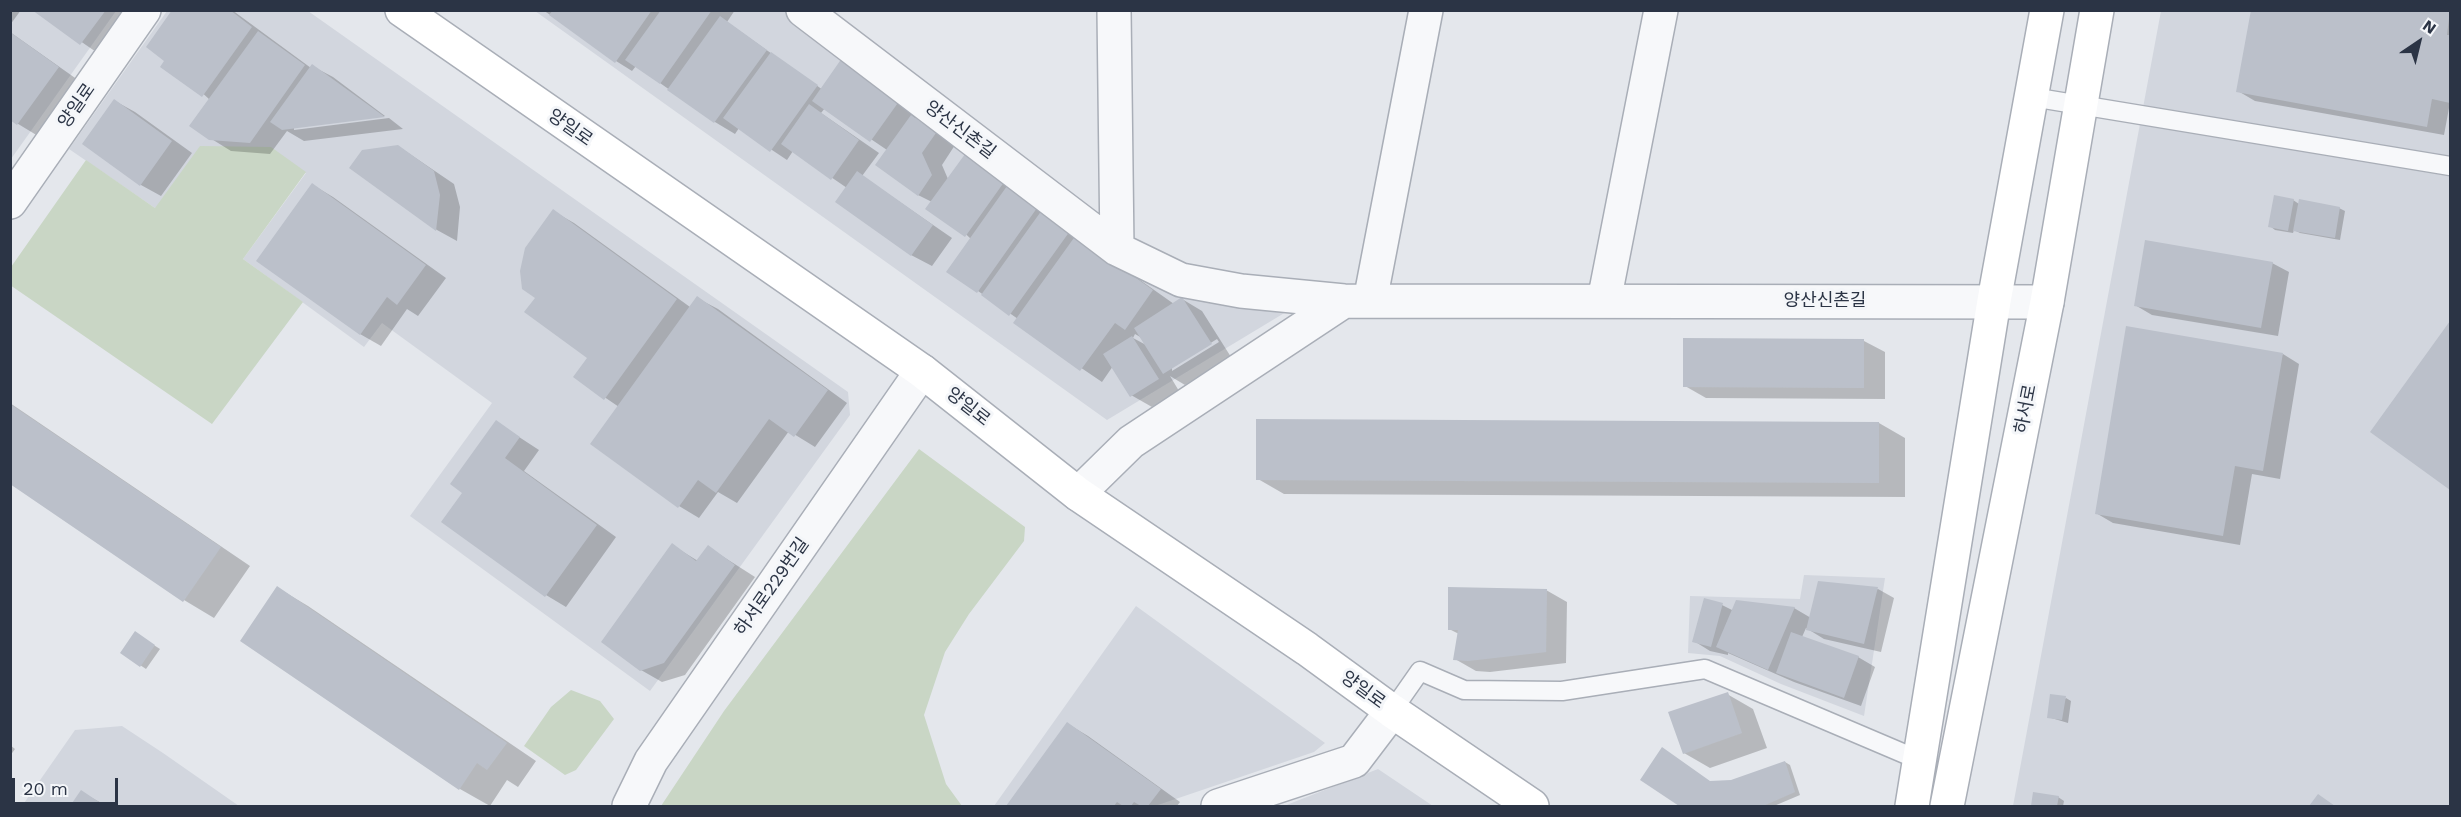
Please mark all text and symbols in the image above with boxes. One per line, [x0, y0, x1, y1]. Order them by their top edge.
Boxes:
north arrow [2389, 12, 2449, 72]
text: N [2419, 16, 2440, 38]
street label: 양일로 [54, 79, 100, 133]
street label: 양산신촌길 [920, 96, 1000, 164]
street label: 양일로 [543, 105, 597, 151]
street label: 양산신촌길 [1784, 290, 1866, 312]
street label: 양일로 [942, 383, 994, 431]
street label: 하서로 [2011, 383, 2041, 435]
street label: 하서로229번길 [730, 534, 814, 640]
street label: 양일로 [1337, 667, 1389, 713]
scale bar [15, 766, 122, 804]
text: 20 m [23, 778, 68, 799]

